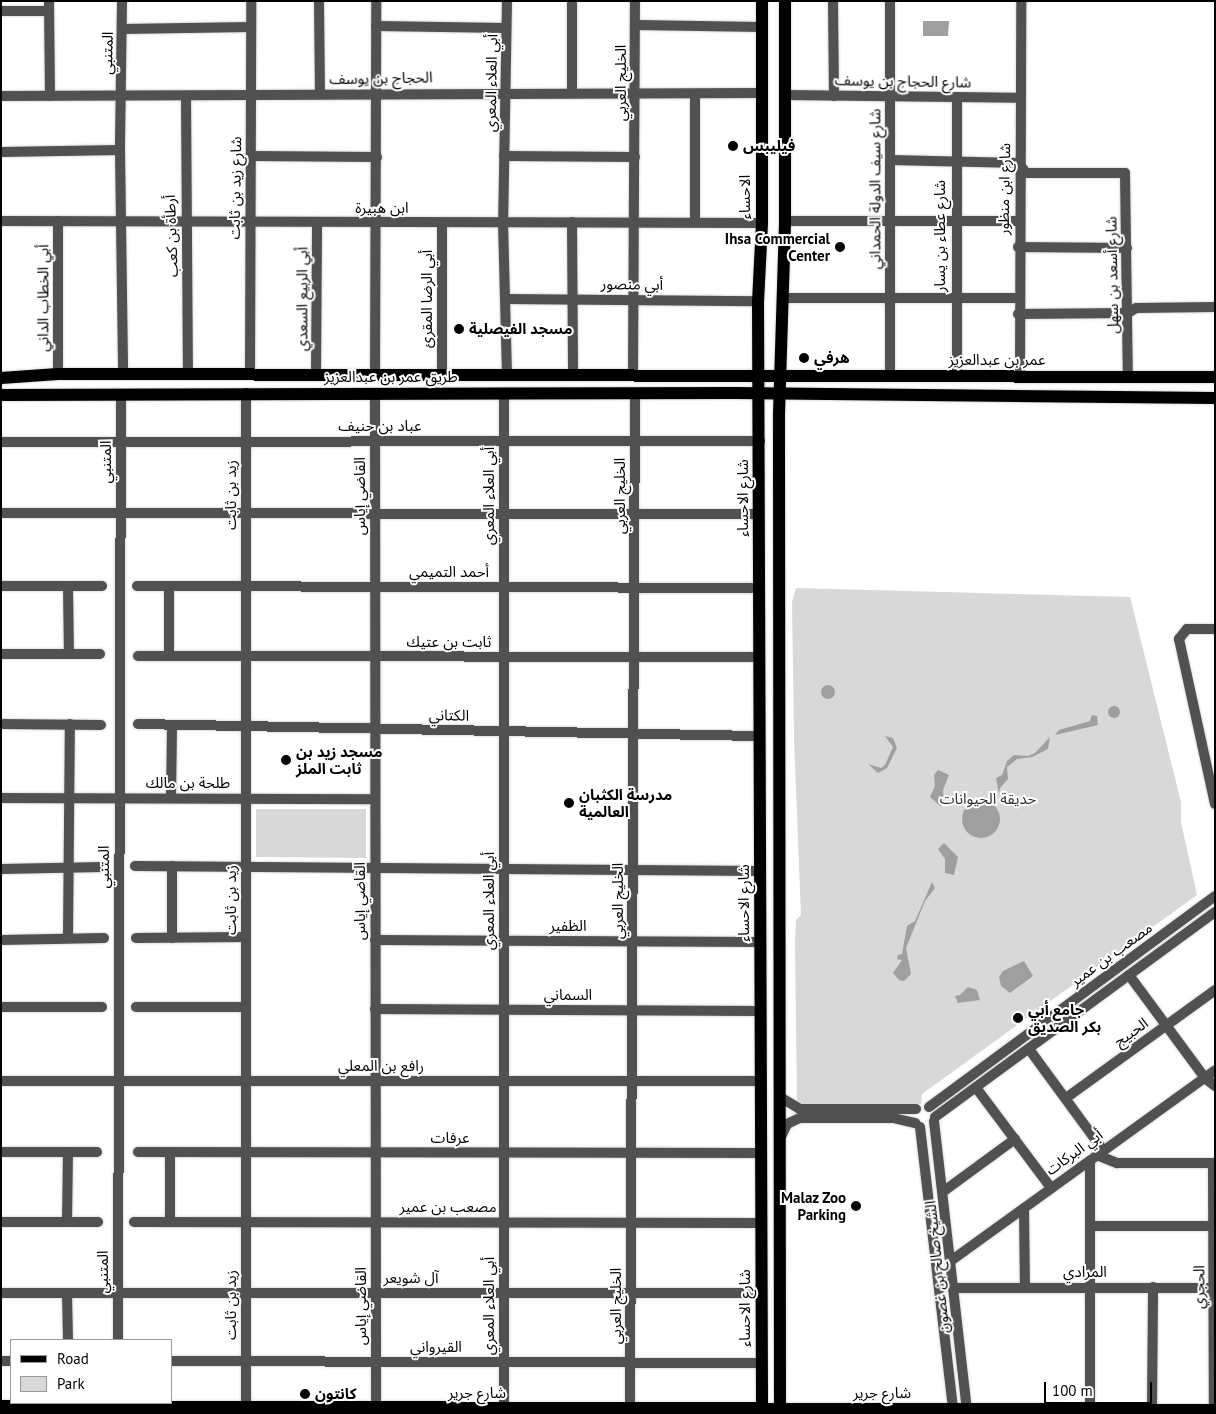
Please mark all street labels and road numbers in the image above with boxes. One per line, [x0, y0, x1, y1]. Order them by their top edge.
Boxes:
street label: المتنبي [98, 31, 116, 75]
street label: أبي العلاء المعري [481, 34, 501, 132]
street label: الخليج العربي [612, 45, 630, 121]
street label: الحجاج بن يوسف [329, 68, 433, 88]
street label: شارع الحجاج بن يوسف [835, 71, 971, 91]
street label: شارع سيف الدولة الحمداني [866, 109, 884, 269]
street label: شارع زيد بن ثابت [225, 136, 245, 240]
street label: شارع ابن منظور [994, 143, 1014, 235]
street label: الاحساء [736, 175, 754, 219]
street label: شارع عطاء بن يسار [931, 180, 949, 292]
street label: أرطأة بن كعب [161, 194, 181, 278]
street label: ابن هبيرة [355, 199, 409, 217]
street label: شارع أسعد بن سهل [1102, 216, 1122, 334]
street label: أبي الخطاب الداني [34, 244, 52, 352]
street label: أبي الربيع السعدي [293, 247, 311, 351]
street label: أبي الرضا المقرئ [418, 250, 436, 348]
street label: أبي منصور [601, 274, 663, 294]
street label: عمر بن عبدالعزيز [948, 351, 1046, 369]
street label: طريق عمر بن عبدالعزيز [324, 368, 458, 386]
street label: عباد بن حنيف [338, 417, 422, 435]
street label: المتنبي [97, 440, 115, 484]
street label: أبي العلاء المعري [480, 447, 498, 545]
street label: القاضي إياس [351, 457, 369, 535]
street label: الخليج العربي [611, 458, 629, 534]
street label: شارع الاحساء [734, 459, 752, 537]
street label: زيد بن ثابت [222, 460, 240, 530]
street label: أحمد التميمي [409, 563, 489, 581]
street label: ثابت بن عتيك [407, 633, 491, 651]
street label: الكتاني [429, 706, 469, 724]
street label: طلحة بن مالك [146, 774, 230, 792]
street label: المتنبي [95, 845, 113, 889]
street label: أبي العلاء المعري [480, 852, 498, 950]
street label: القاضي إياس [351, 862, 369, 940]
street label: الخليج العربي [609, 863, 627, 939]
street label: شارع الاحساء [735, 864, 753, 942]
street label: زيد بن ثابت [222, 865, 240, 935]
street label: الظفير [549, 917, 587, 935]
street label: مصعب بن عمير [1066, 918, 1156, 990]
street label: السماني [544, 986, 592, 1004]
street label: الحبيج [1111, 1014, 1151, 1050]
street label: رافع بن المعلي [338, 1057, 424, 1075]
street label: أبي البركات [1042, 1125, 1106, 1179]
street label: عرفات [431, 1129, 469, 1147]
street label: مصعب بن عمير [399, 1198, 497, 1216]
street label: الشيخ صالح بن غصون [921, 1200, 953, 1334]
street label: المتنبي [94, 1250, 112, 1294]
street label: أبي العلاء المعري [480, 1257, 498, 1355]
street label: المرادي [1063, 1263, 1107, 1281]
street label: الحجري [1190, 1265, 1208, 1309]
street label: القاضي إياس [352, 1267, 370, 1345]
street label: الخليج العربي [607, 1268, 625, 1344]
street label: آل شويعر [383, 1269, 439, 1287]
street label: شارع الاحساء [736, 1269, 754, 1347]
street label: زيد بن ثابت [222, 1270, 240, 1340]
street label: القيرواني [410, 1338, 462, 1356]
street label: شارع جرير [448, 1384, 506, 1402]
street label: شارع جرير [853, 1384, 911, 1402]

